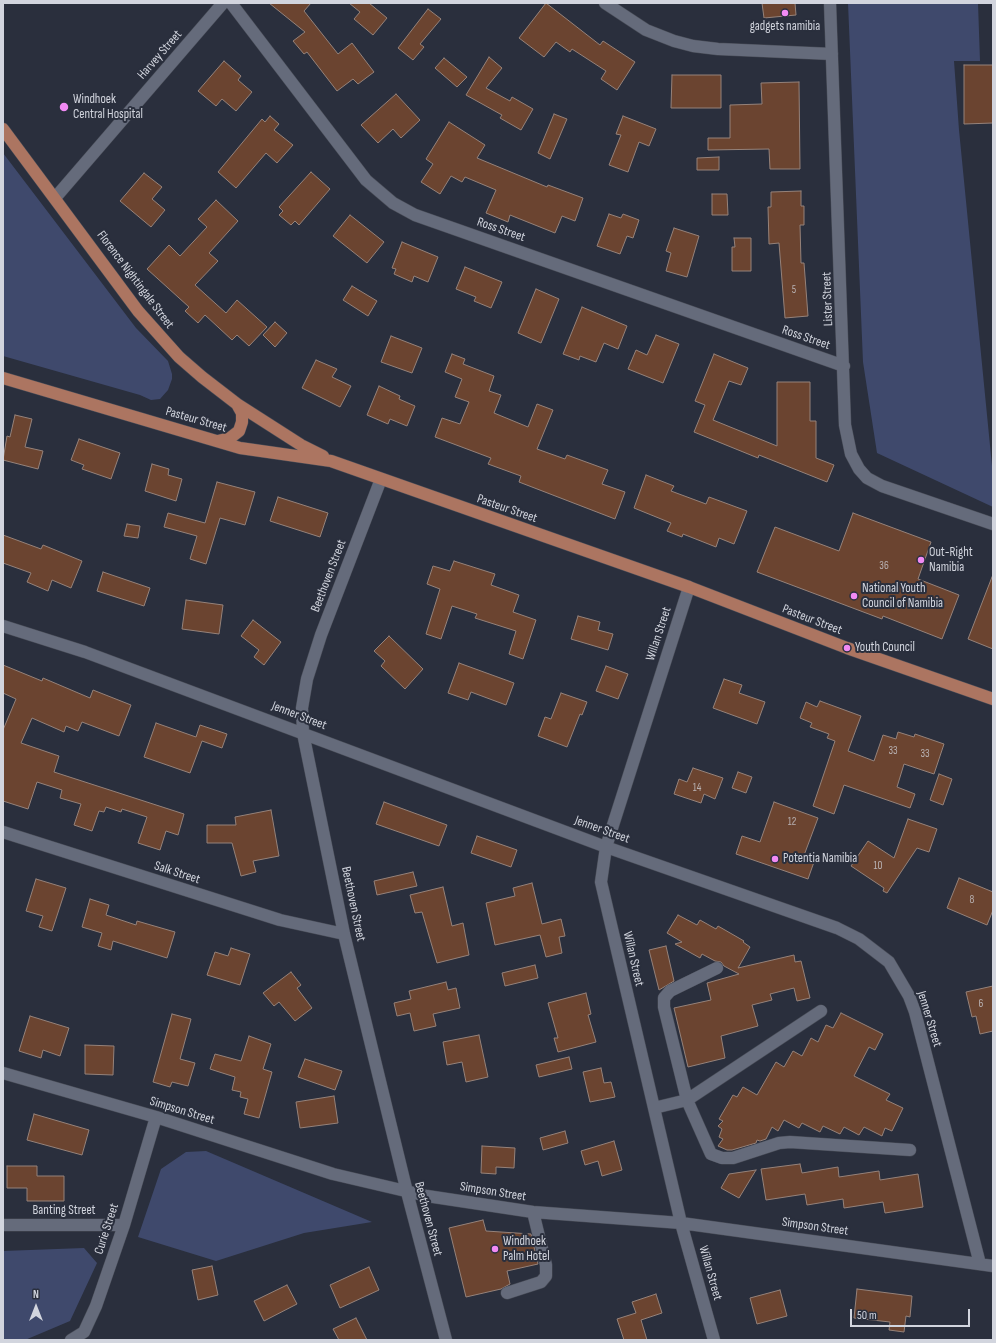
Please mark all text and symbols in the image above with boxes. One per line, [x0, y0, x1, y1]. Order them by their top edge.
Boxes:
marker: gadgets namibia [780, 8, 790, 18]
place label: gadgets namibia [750, 19, 820, 35]
street label: Harvey Street [134, 27, 186, 83]
place label: Windhoek Central Hospital [73, 92, 143, 123]
marker: Windhoek Central Hospital [58, 101, 70, 113]
street label: Ross Street [475, 214, 527, 246]
street label: Florence Nightingale Street [93, 228, 177, 332]
street label: Lister Street [819, 272, 837, 326]
house number: 5 [792, 283, 796, 297]
street label: Ross Street [780, 322, 832, 354]
street label: Pasteur Street [164, 404, 228, 436]
street label: Pasteur Street [475, 491, 539, 527]
street label: Beethoven Street [308, 538, 350, 614]
place label: Out-Right Namibia [929, 545, 973, 576]
marker: Out-Right Namibia [916, 555, 926, 565]
house number: 36 [879, 559, 889, 573]
place label: National Youth Council of Namibia [862, 581, 943, 612]
marker: National Youth Council of Namibia [849, 591, 859, 601]
street label: Pasteur Street [780, 601, 844, 639]
street label: Willan Street [643, 605, 675, 663]
place label: Youth Council [855, 640, 915, 656]
marker: Youth Council [842, 643, 852, 653]
street label: Jenner Street [269, 698, 329, 734]
house number: 33 [888, 744, 898, 758]
house number: 33 [920, 747, 930, 761]
house number: 14 [693, 781, 701, 795]
street label: Jenner Street [572, 813, 632, 847]
house number: 12 [788, 815, 796, 829]
place label: Potentia Namibia [783, 851, 857, 867]
marker: Potentia Namibia [770, 854, 780, 864]
street label: Salk Street [152, 858, 202, 888]
house number: 10 [874, 859, 882, 873]
street label: Beethoven Street [337, 865, 369, 943]
house number: 8 [970, 893, 974, 907]
street label: Willan Street [619, 930, 647, 988]
street label: Jenner Street [913, 989, 945, 1049]
house number: 6 [979, 997, 983, 1011]
street label: Simpson Street [148, 1094, 216, 1128]
street label: Simpson Street [459, 1179, 527, 1205]
street label: Beethoven Street [411, 1180, 445, 1258]
street label: Curie Street [91, 1202, 123, 1256]
street label: Banting Street [32, 1203, 96, 1219]
street label: Simpson Street [781, 1215, 849, 1239]
place label: Windhoek Palm Hotel [503, 1234, 550, 1265]
marker: Windhoek Palm Hotel [490, 1244, 500, 1254]
street label: Willan Street [695, 1244, 725, 1302]
north arrow [16, 1287, 56, 1327]
text: N [33, 1288, 39, 1301]
scale bar [852, 1301, 972, 1327]
text: 50 m [857, 1308, 877, 1323]

